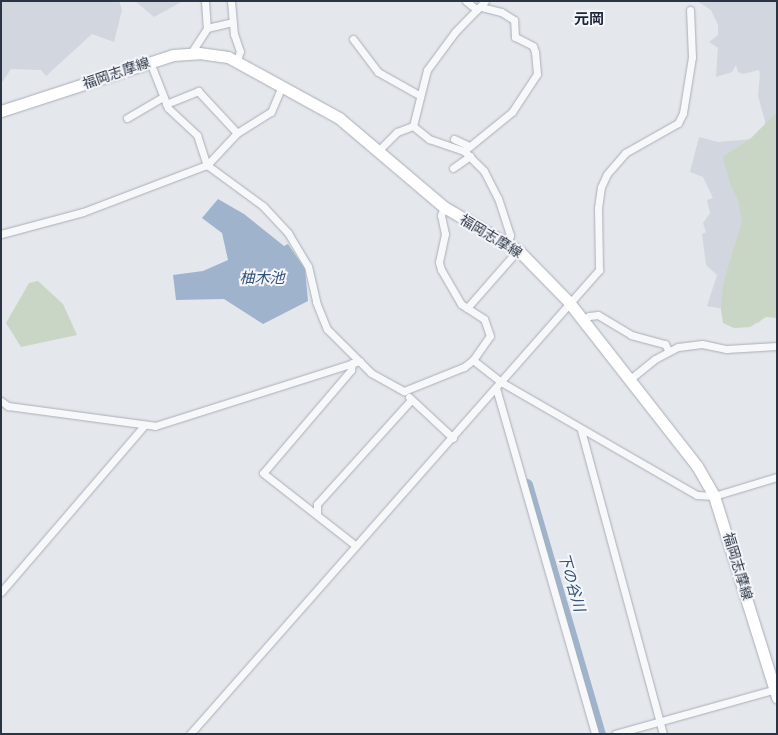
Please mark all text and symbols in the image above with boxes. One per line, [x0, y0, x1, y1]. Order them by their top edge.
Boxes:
district label: 元岡 [574, 10, 604, 28]
street label: 福岡志摩線 [80, 54, 152, 92]
street label: 福岡志摩線 [457, 211, 525, 261]
water label: 柚木池 [240, 269, 284, 287]
street label: 福岡志摩線 [720, 530, 756, 602]
water label: 下の谷川 [555, 551, 589, 613]

